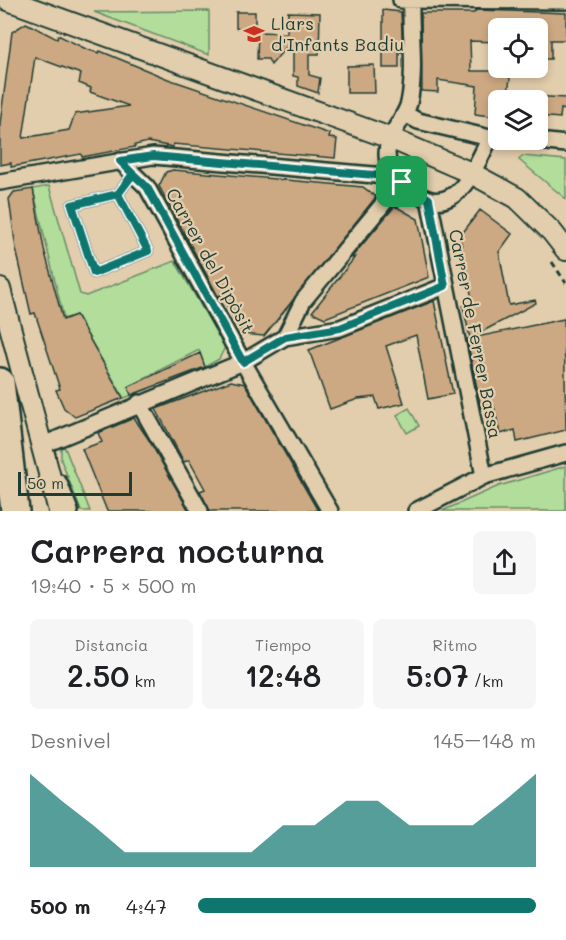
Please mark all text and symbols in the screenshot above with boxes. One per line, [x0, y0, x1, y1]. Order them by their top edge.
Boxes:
place label: Llars d'Infants Badiu [271, 11, 404, 56]
map controls [488, 18, 548, 150]
button: locate [488, 18, 548, 78]
school or university icon: Llars d'Infants Badiu [242, 22, 266, 46]
button: layers [488, 90, 548, 150]
pin [376, 156, 427, 207]
icon: arrive [385, 165, 418, 198]
street label: Carrer del Dipòsit [161, 184, 261, 338]
street label: Carrer de Ferrer Bassa [444, 227, 508, 441]
scale bar [18, 469, 132, 496]
text: 50 m [27, 472, 64, 493]
text: Carrera nocturna [30, 528, 325, 571]
button: share [473, 531, 536, 594]
text: 19:40 · 5 × 500 m [30, 572, 197, 598]
text: Distancia [74, 634, 148, 655]
text: Tiempo [255, 634, 311, 655]
text: Ritmo [432, 634, 477, 655]
text: 2.50 [67, 655, 129, 695]
text: 12:48 [245, 655, 321, 695]
text: 5:07 [406, 655, 469, 695]
text: km [129, 670, 156, 691]
text: /km [469, 670, 503, 691]
text: Desnivel [30, 727, 111, 753]
text: 145–148 m [432, 727, 536, 753]
text: 500 m [30, 893, 90, 919]
text: 4:47 [126, 893, 167, 919]

